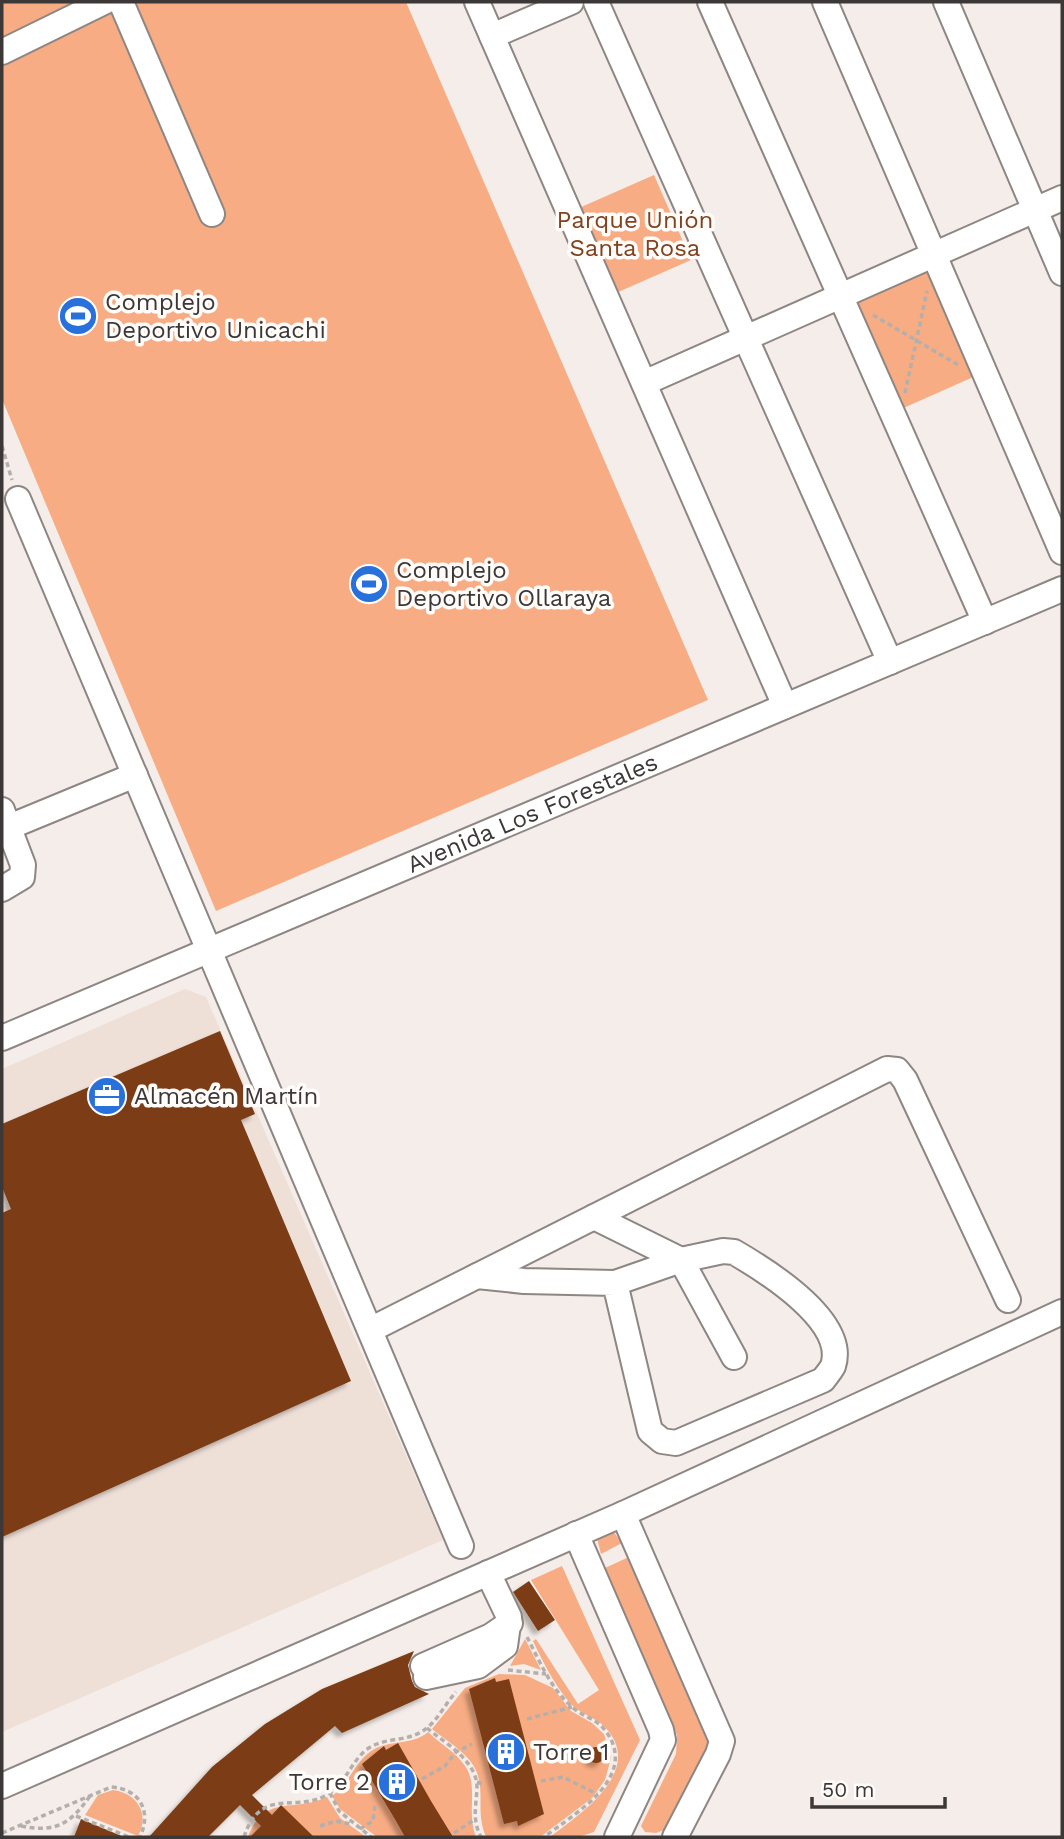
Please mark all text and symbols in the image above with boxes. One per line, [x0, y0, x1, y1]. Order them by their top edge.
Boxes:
park label: Parque Unión Santa Rosa [557, 206, 713, 262]
place label: Complejo Deportivo Unicachi [105, 288, 326, 344]
sports icon: Complejo Deportivo Unicachi [57, 295, 99, 337]
place label: Complejo Deportivo Ollaraya [396, 556, 611, 612]
sports icon: Complejo Deportivo Ollaraya [348, 563, 390, 605]
street label: Avenida Los Forestales [403, 748, 662, 879]
office icon: Almacén Martín [86, 1075, 128, 1117]
place label: Almacén Martín [134, 1082, 318, 1110]
building icon: Torre 1 [485, 1731, 527, 1773]
place label: Torre 1 [533, 1738, 609, 1766]
building icon: Torre 2 [376, 1761, 418, 1803]
scale bar [812, 1766, 945, 1810]
place label: Torre 2 [289, 1768, 370, 1796]
text: 50 m [822, 1777, 874, 1802]

